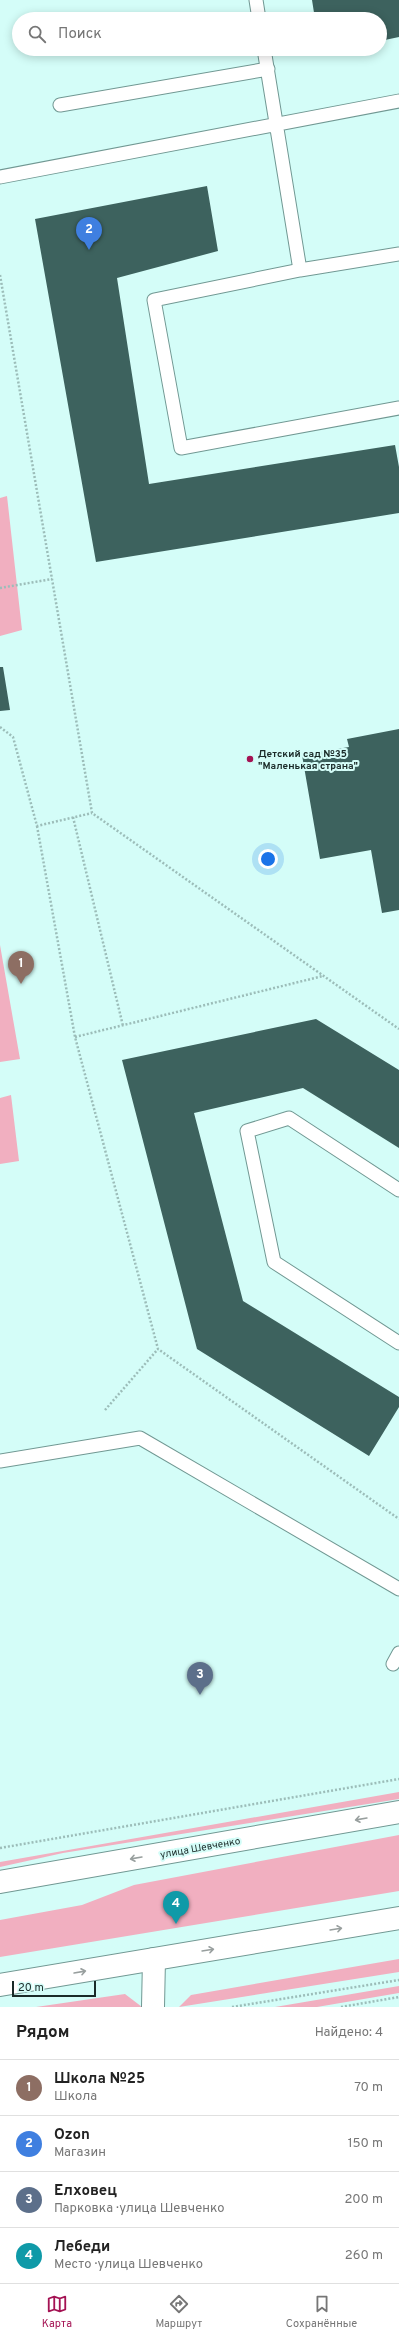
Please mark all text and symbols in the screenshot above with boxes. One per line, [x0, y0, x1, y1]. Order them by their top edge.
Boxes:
search box [12, 12, 387, 56]
icon: search [26, 23, 48, 45]
text: Поиск [58, 25, 102, 44]
pin: 2 [76, 217, 102, 250]
place label: Детский сад №35 "Маленькая страна" [258, 748, 358, 773]
marker: Детский сад №35 "Маленькая страна" [245, 754, 255, 764]
your location [258, 849, 278, 869]
pin: 1 [8, 951, 34, 984]
pin: 3 [187, 1662, 213, 1695]
one-way arrow [354, 1815, 367, 1823]
street label: улица Шевченко [159, 1835, 242, 1862]
one-way arrow [130, 1855, 143, 1863]
pin: 4 [163, 1891, 189, 1924]
one-way arrow [329, 1925, 342, 1933]
one-way arrow [201, 1946, 214, 1954]
one-way arrow [73, 1968, 86, 1976]
scale bar [12, 1979, 96, 1998]
text: 20 m [18, 1981, 44, 1995]
text: Рядом [16, 2022, 69, 2044]
text: Найдено: 4 [315, 2025, 383, 2041]
text: Школа №25 [54, 2070, 145, 2089]
text: 1 [26, 2080, 32, 2096]
text: 70 m [354, 2080, 383, 2096]
text: Школа [54, 2089, 97, 2105]
text: Ozon [54, 2126, 90, 2145]
text: 2 [25, 2136, 33, 2152]
text: 150 m [348, 2136, 383, 2152]
text: Магазин [54, 2145, 106, 2161]
text: Елховец [54, 2182, 117, 2201]
text: 3 [25, 2192, 33, 2208]
text: 200 m [344, 2192, 383, 2208]
text: Парковка · улица Шевченко [54, 2201, 225, 2217]
text: Лебеди [54, 2238, 110, 2257]
text: 4 [25, 2248, 33, 2264]
text: 260 m [345, 2248, 383, 2264]
text: Место · улица Шевченко [54, 2257, 203, 2273]
tab: Карта [42, 2293, 72, 2331]
tab: Маршрут [155, 2293, 202, 2331]
tab: Сохранённые [286, 2293, 357, 2331]

